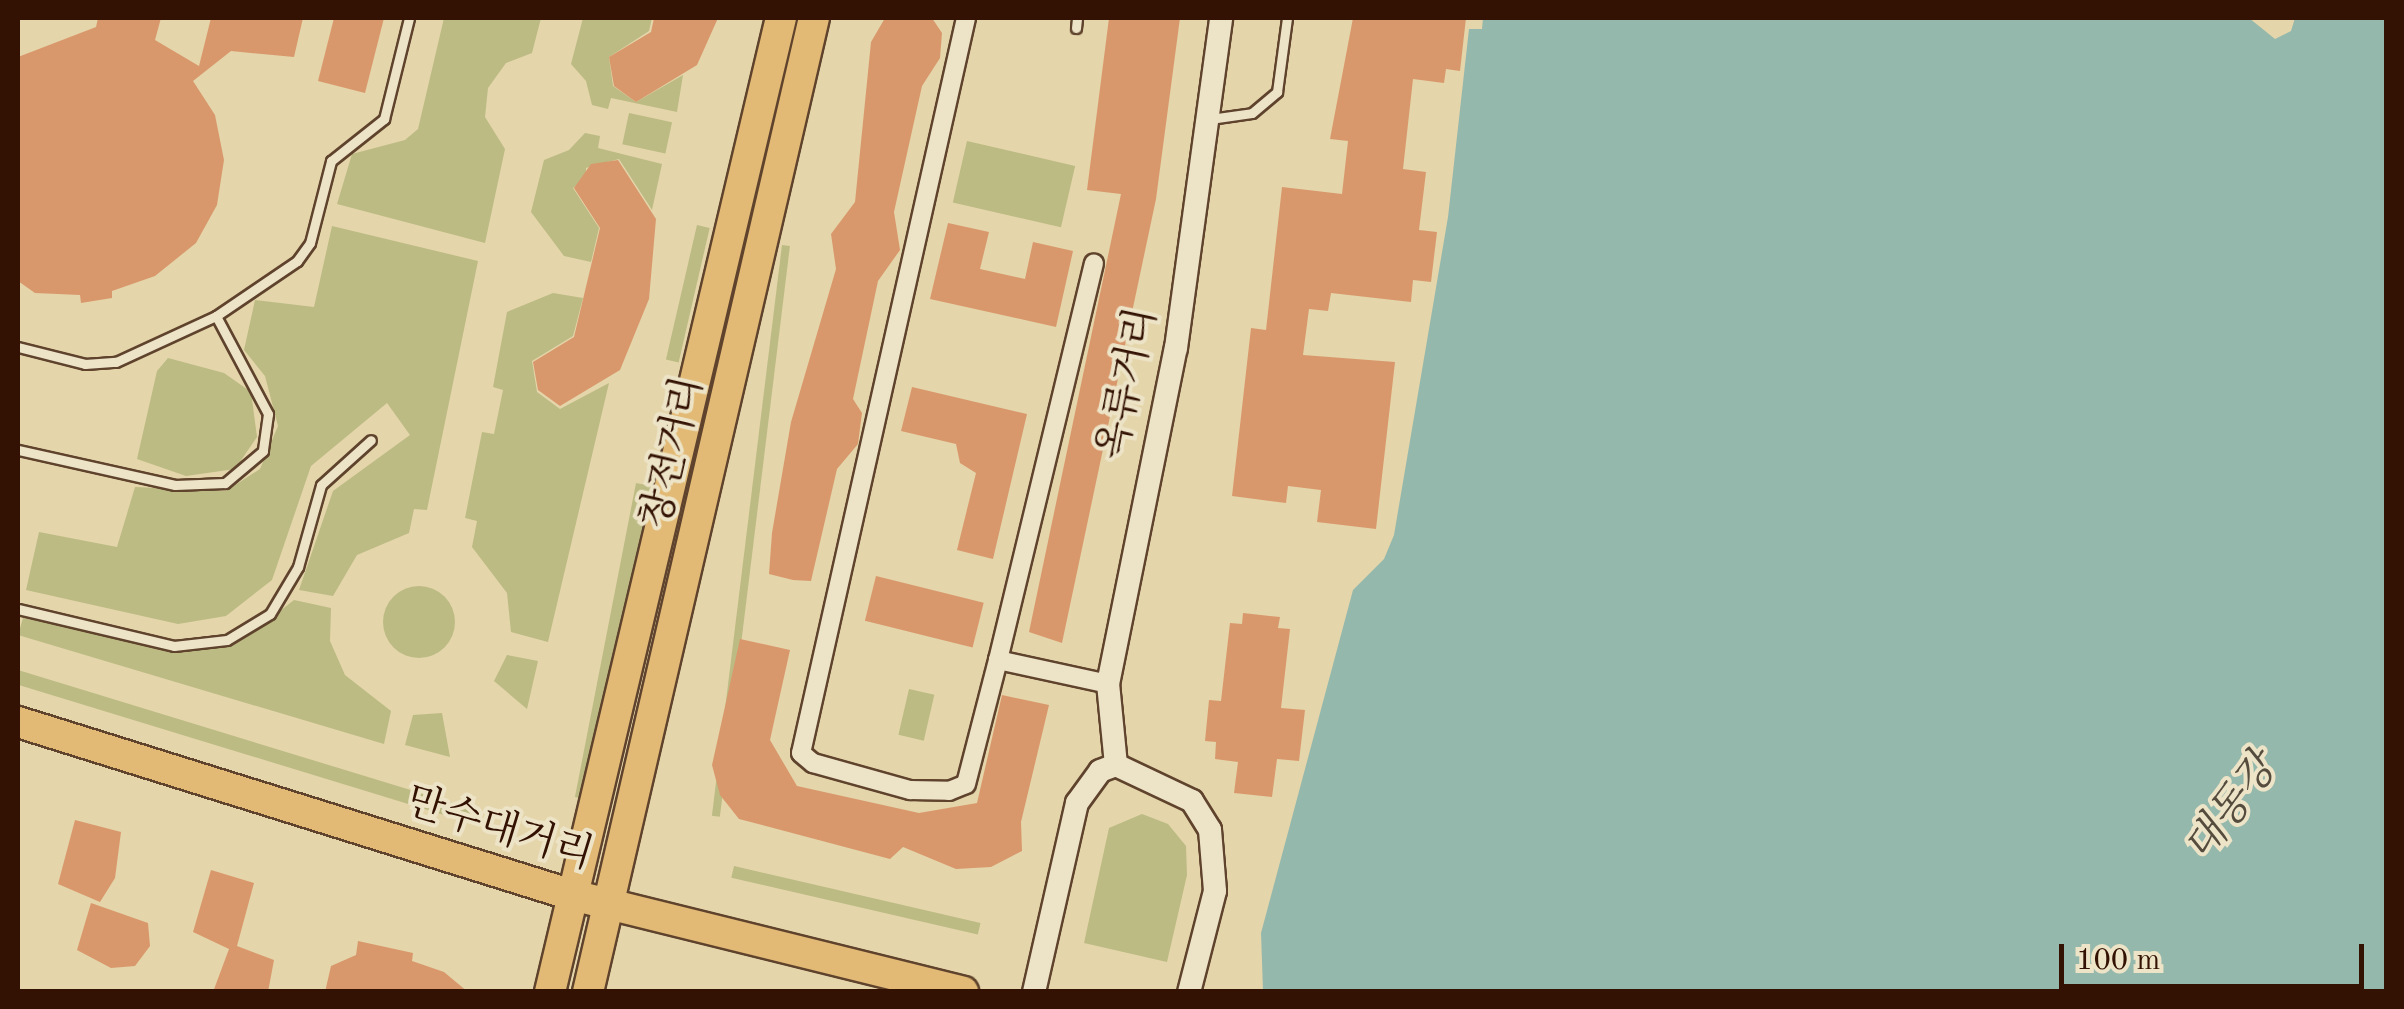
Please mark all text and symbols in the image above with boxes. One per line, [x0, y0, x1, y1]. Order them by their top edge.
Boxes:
street label: 옥류거리 [1089, 303, 1169, 465]
street label: 창전거리 [633, 372, 715, 534]
water label: 대동강 [2175, 745, 2289, 873]
street label: 만수대거리 [400, 779, 598, 881]
scale bar [2064, 924, 2369, 986]
text: 100 m [2076, 946, 2160, 976]

